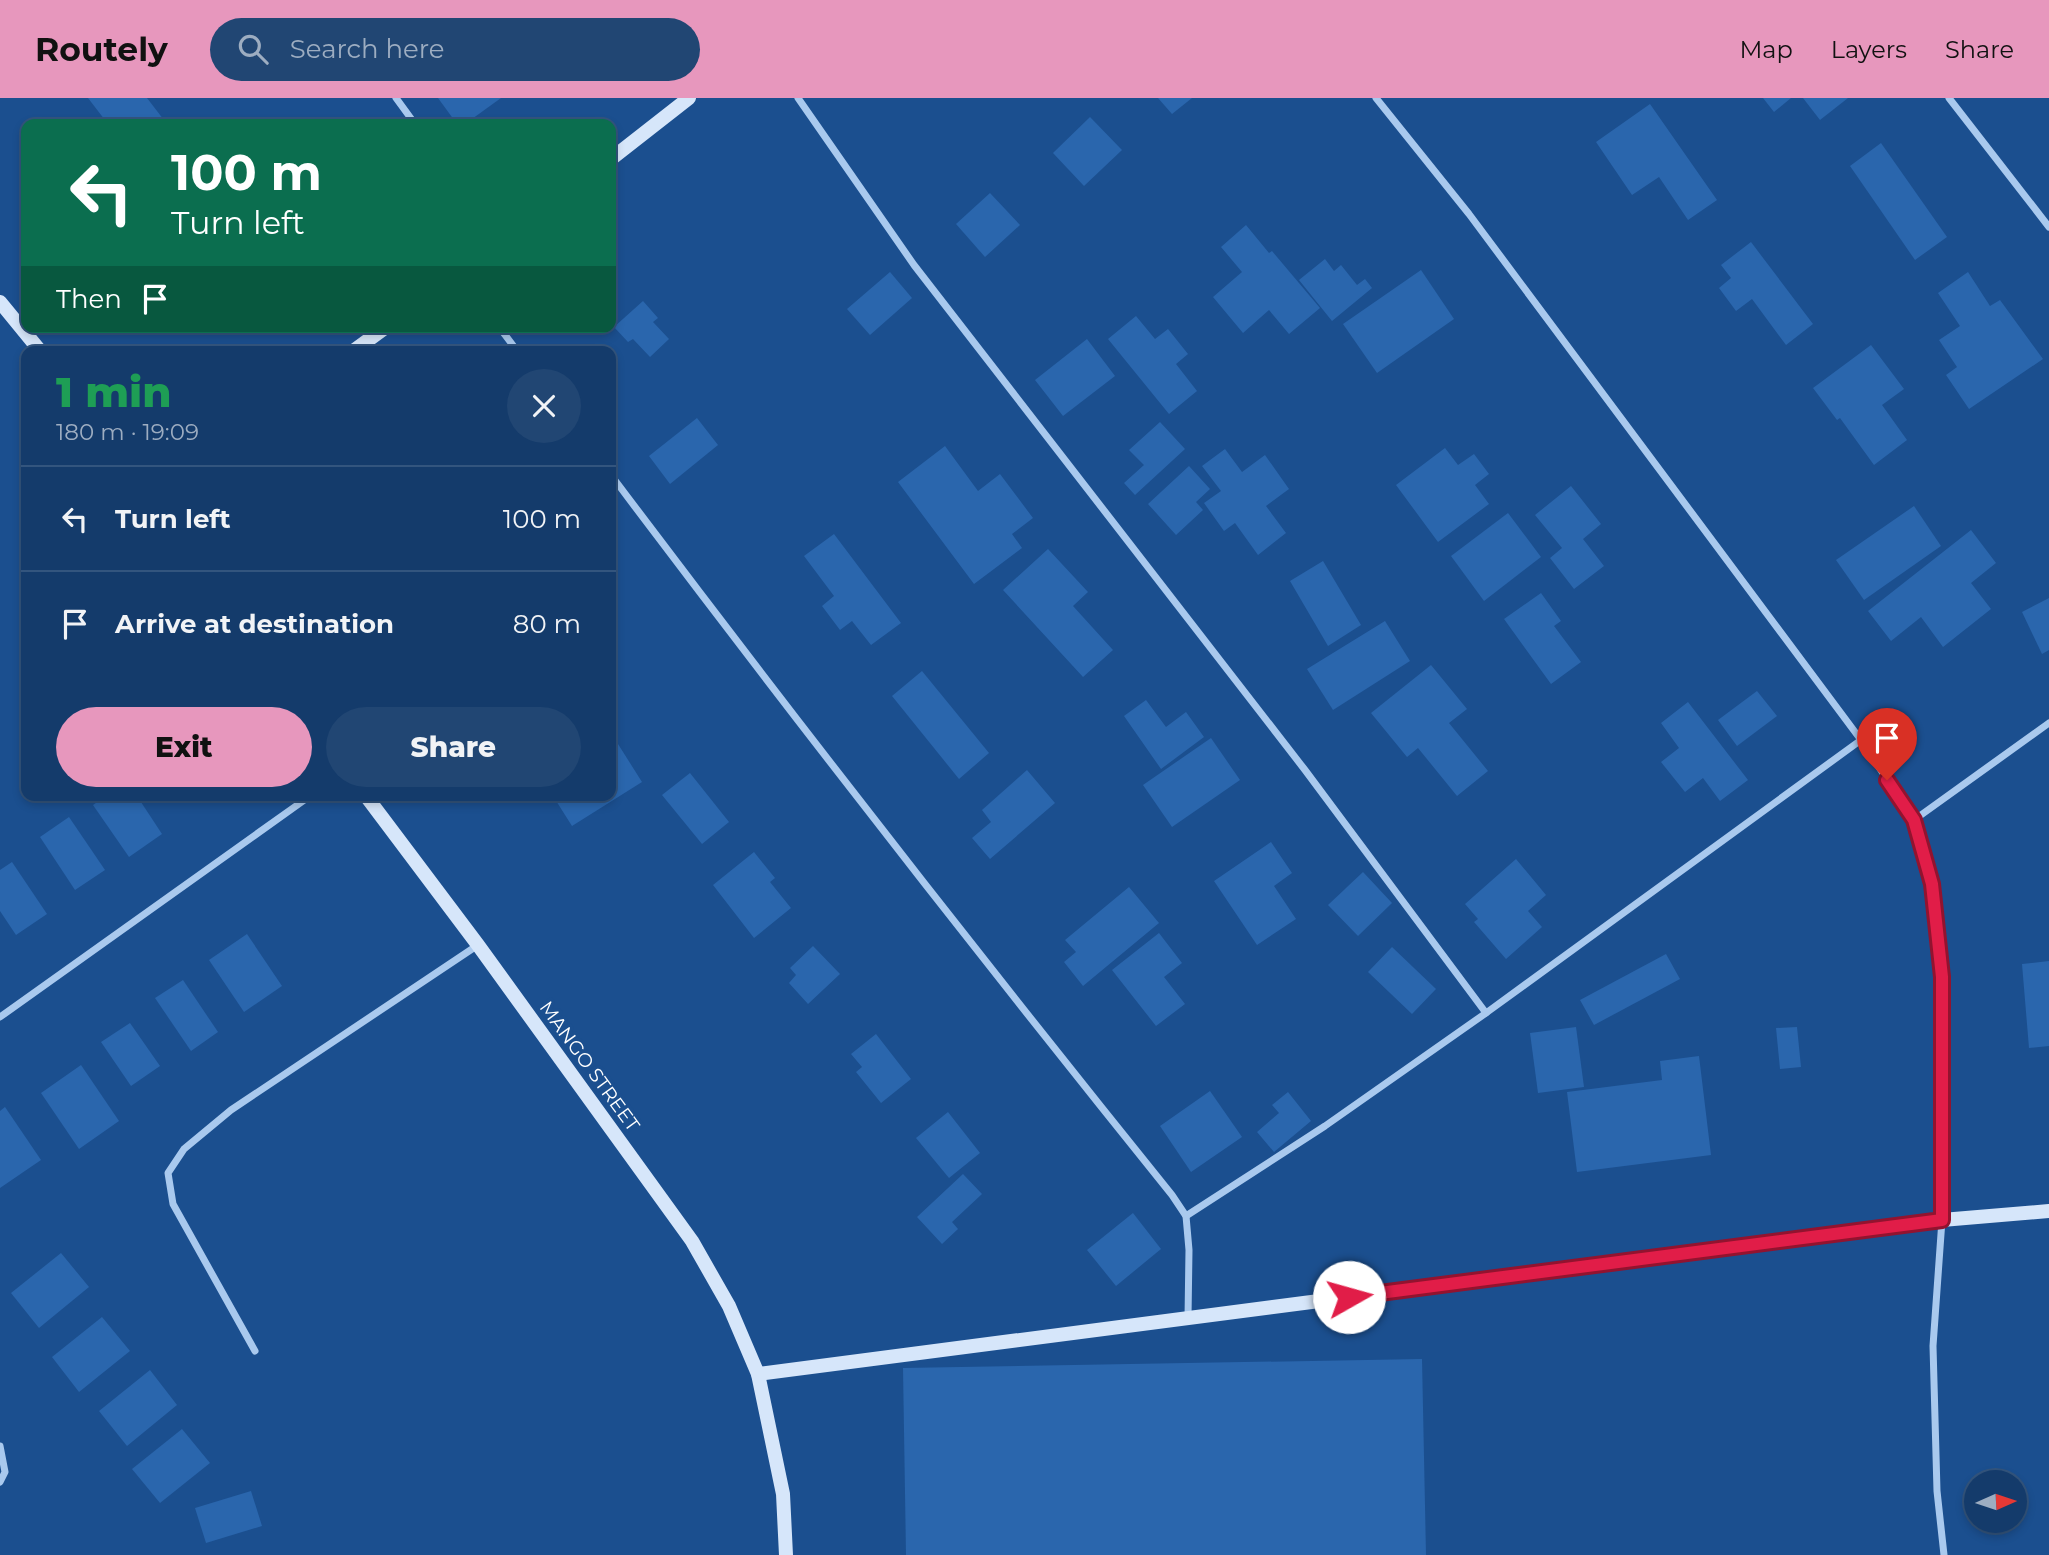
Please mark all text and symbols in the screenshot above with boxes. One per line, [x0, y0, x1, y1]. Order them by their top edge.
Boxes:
search box [210, 18, 700, 81]
text: Routely [35, 29, 168, 69]
icon: search [234, 30, 272, 68]
text: Search here [290, 33, 445, 65]
text: Map [1739, 35, 1793, 64]
text: Layers [1831, 35, 1907, 64]
text: Share [1945, 35, 2014, 64]
text: 100 m [171, 143, 322, 202]
icon: left [56, 147, 147, 238]
text: Turn left [171, 203, 305, 242]
icon: arrive [136, 280, 174, 318]
text: Then [56, 283, 122, 315]
text: 1 min [56, 366, 172, 418]
button: close [507, 369, 581, 443]
text: 180 m · 19:09 [56, 418, 199, 446]
icon: left [56, 500, 94, 538]
text: Turn left [115, 503, 231, 535]
text: 100 m [503, 503, 581, 535]
icon: arrive [56, 605, 94, 643]
text: Arrive at destination [115, 608, 394, 640]
text: 80 m [513, 608, 581, 640]
button: Exit [56, 707, 312, 787]
button: Share [326, 707, 581, 787]
pin [1857, 708, 1917, 780]
icon: arrive [1868, 719, 1906, 757]
street label: MANGO STREET [535, 997, 645, 1136]
position arrow [1312, 1260, 1386, 1334]
north arrow [1964, 1470, 2026, 1533]
map controls [1964, 1470, 2027, 1533]

